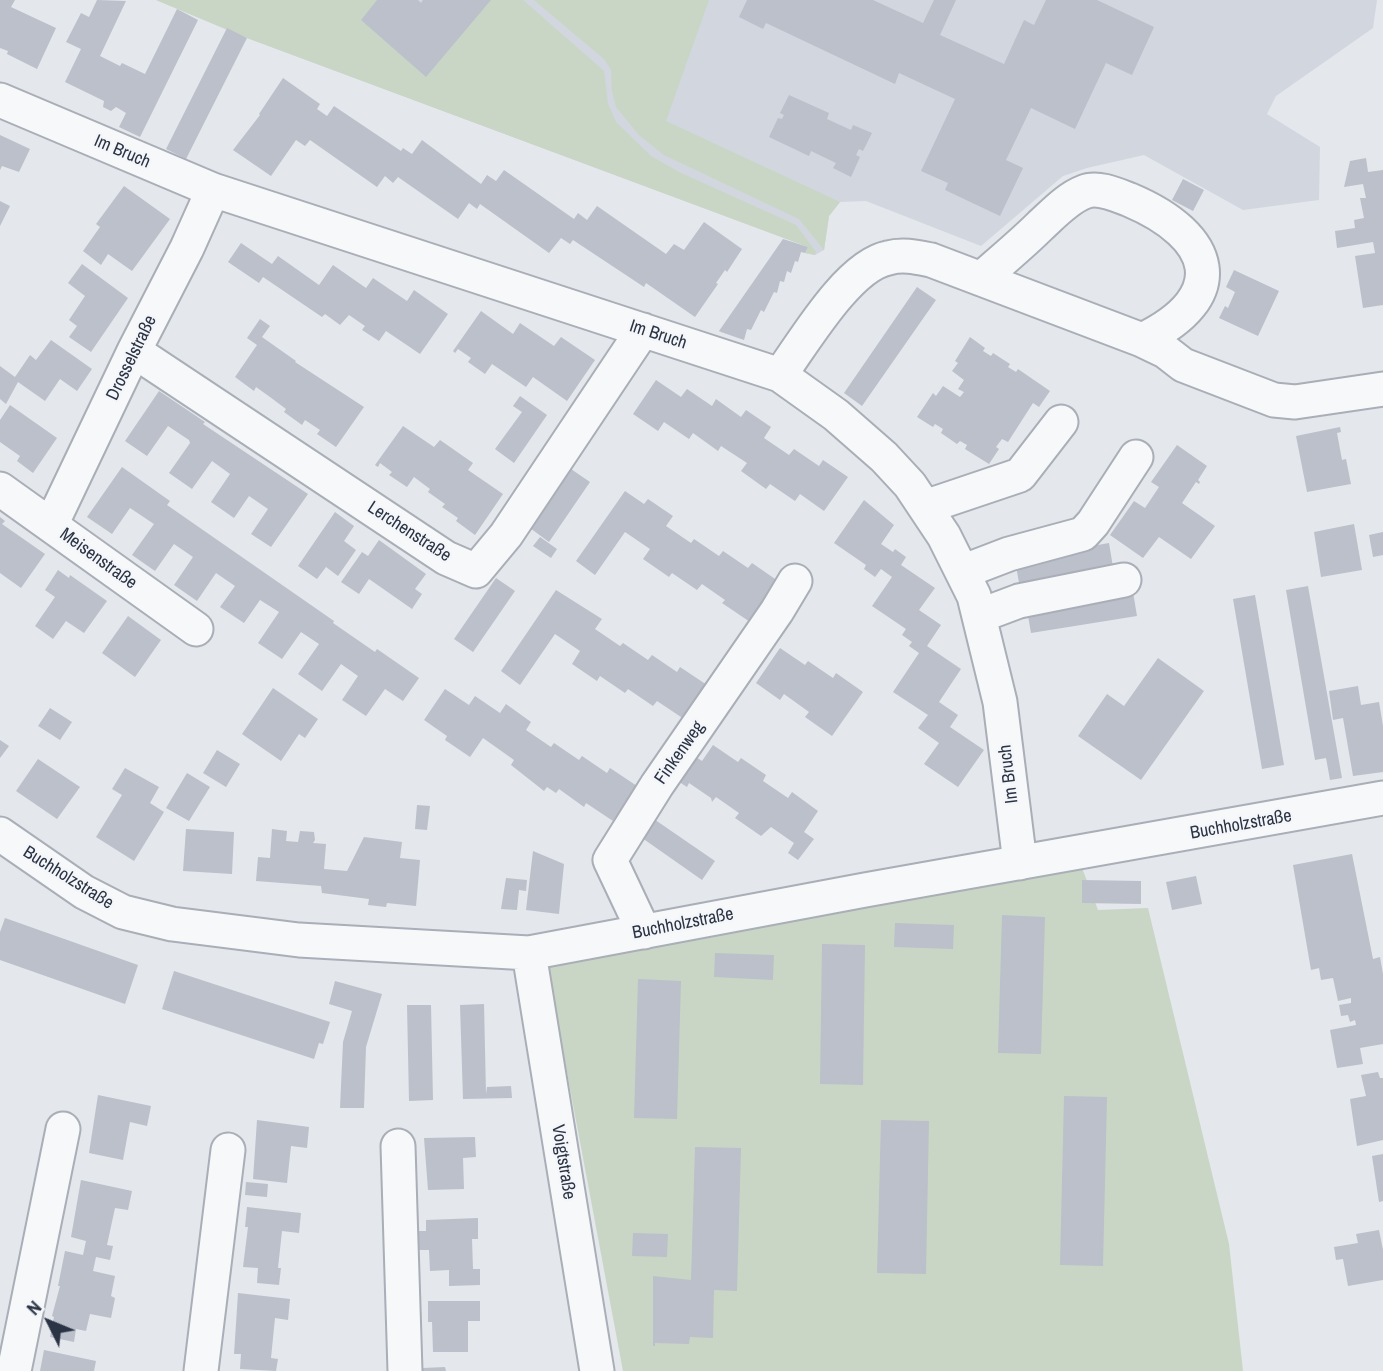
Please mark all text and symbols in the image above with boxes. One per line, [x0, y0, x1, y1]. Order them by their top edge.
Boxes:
street label: Im Bruch [91, 131, 153, 173]
street label: Drosselstraße [102, 312, 162, 404]
street label: Im Bruch [627, 316, 689, 354]
street label: Lerchenstraße [363, 497, 455, 567]
street label: Meisenstraße [55, 524, 141, 594]
street label: Finkenweg [650, 717, 710, 789]
street label: Im Bruch [995, 743, 1023, 805]
street label: Buchholzstraße [1189, 805, 1293, 845]
street label: Buchholzstraße [19, 842, 117, 914]
street label: Buchholzstraße [631, 904, 735, 944]
street label: Voigtstraße [546, 1123, 580, 1201]
north arrow [14, 1287, 84, 1357]
text: N [20, 1295, 47, 1321]

